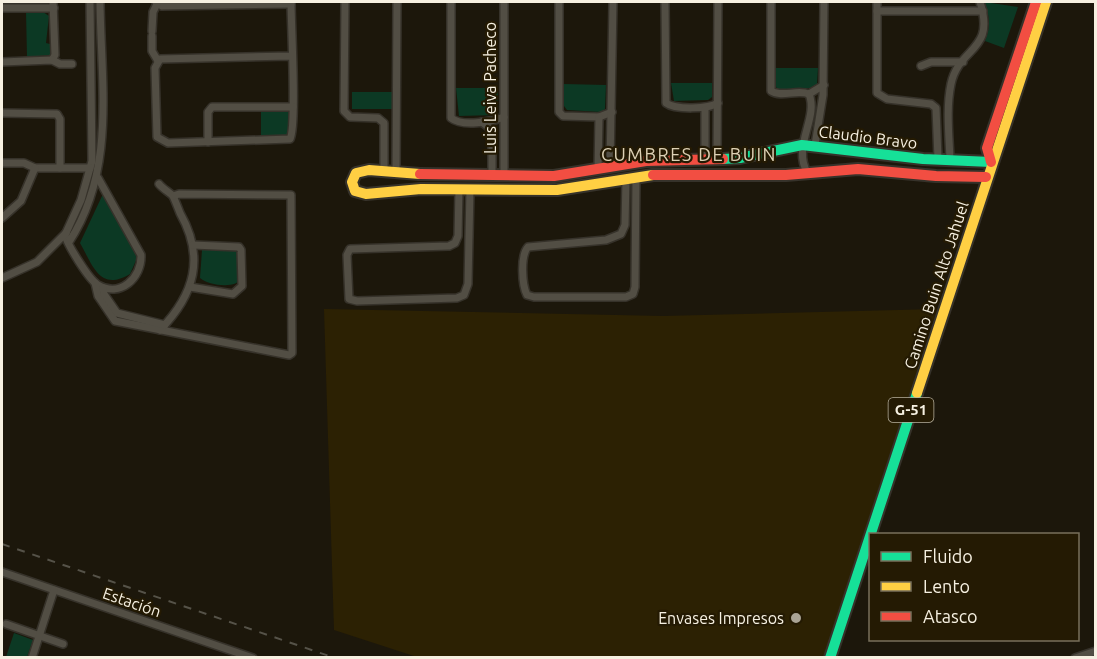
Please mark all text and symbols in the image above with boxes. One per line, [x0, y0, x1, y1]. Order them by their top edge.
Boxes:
street label: Luis Leiva Pacheco [481, 22, 499, 154]
street label: Claudio Bravo [818, 122, 918, 152]
district label: CUMBRES DE BUIN [601, 144, 777, 164]
street label: Camino Buin Alto Jahuel [900, 199, 972, 371]
road number: G-51 [888, 398, 934, 422]
legend [869, 533, 1079, 641]
text: Fluido [923, 546, 973, 566]
text: Lento [923, 576, 970, 596]
street label: Estación [101, 584, 163, 620]
text: Atasco [923, 606, 978, 626]
place label: Envases Impresos [658, 609, 784, 627]
marker: Envases Impresos [789, 611, 803, 625]

